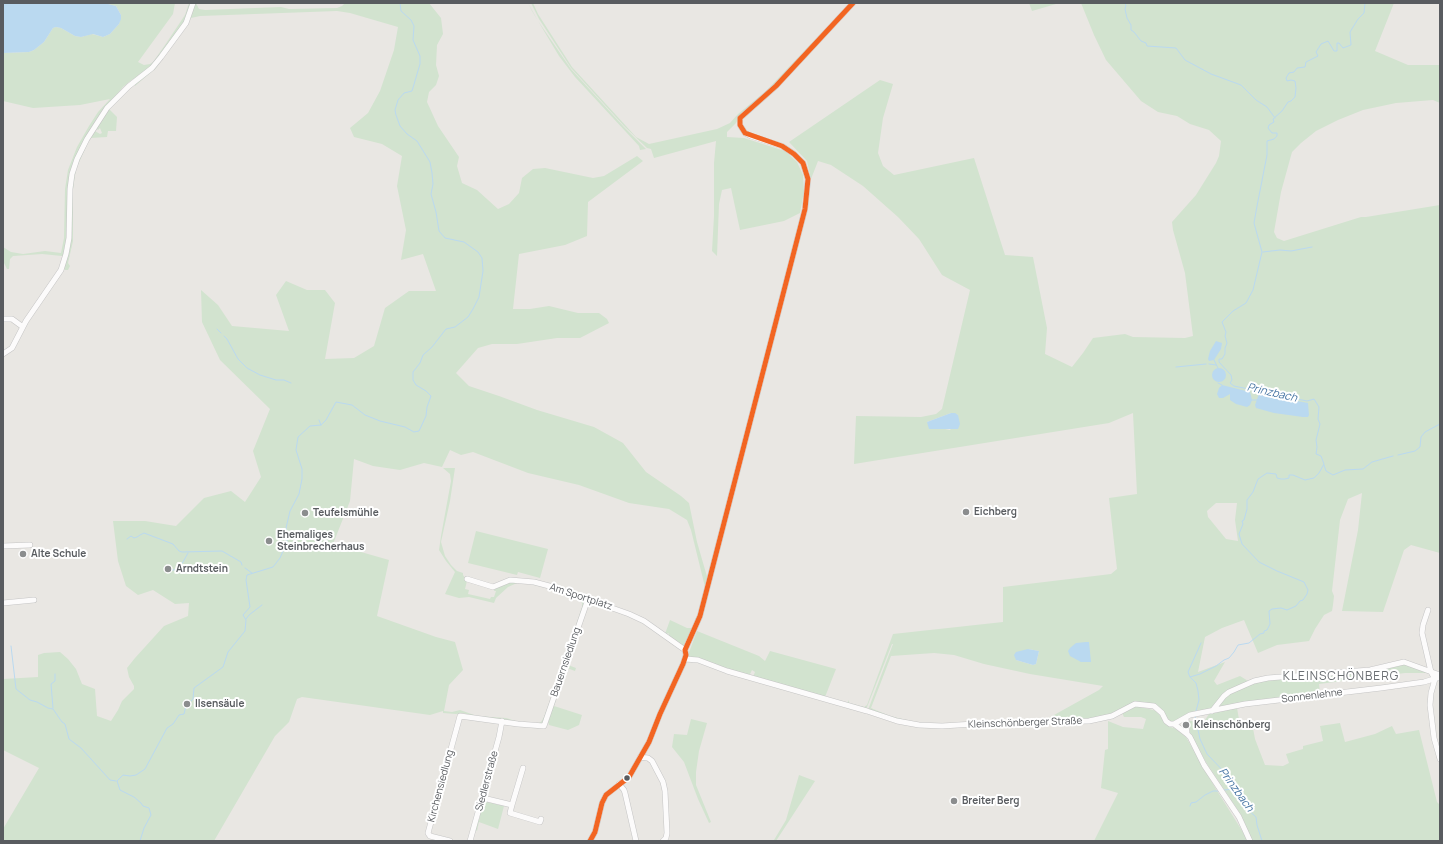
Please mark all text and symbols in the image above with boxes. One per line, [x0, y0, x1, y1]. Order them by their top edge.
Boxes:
water label: Prinzbach [1246, 381, 1298, 405]
place label: Eichberg [974, 506, 1017, 518]
place label: Teufelsmühle [313, 507, 379, 519]
marker: Eichberg [961, 507, 971, 517]
marker: Teufelsmühle [300, 508, 310, 518]
place label: Ehemaliges Steinbrecherhaus [277, 529, 364, 552]
marker: Ehemaliges Steinbrecherhaus [264, 536, 274, 546]
place label: Alte Schule [31, 548, 86, 560]
marker: Alte Schule [18, 549, 28, 559]
place label: Arndtstein [176, 563, 228, 575]
marker: Arndtstein [163, 564, 173, 574]
street label: Am Sportplatz [548, 581, 614, 613]
street label: Bauernsiedlung [549, 626, 583, 698]
district label: KLEINSCHÖNBERG [1283, 670, 1399, 684]
street label: Sonnenlehne [1281, 686, 1343, 706]
place label: Ilsensäule [195, 698, 244, 710]
marker: Ilsensäule [182, 699, 192, 709]
street label: Kleinschönberger Straße [968, 715, 1082, 731]
place label: Kleinschönberg [1194, 719, 1270, 731]
marker: Kleinschönberg [1181, 720, 1191, 730]
street label: Kirchensiedlung [426, 749, 456, 823]
street label: Siedlerstraße [473, 750, 501, 812]
water label: Prinzbach [1216, 766, 1256, 814]
unlabelled marker [622, 773, 632, 783]
place label: Breiter Berg [962, 795, 1019, 807]
marker: Breiter Berg [949, 796, 959, 806]

